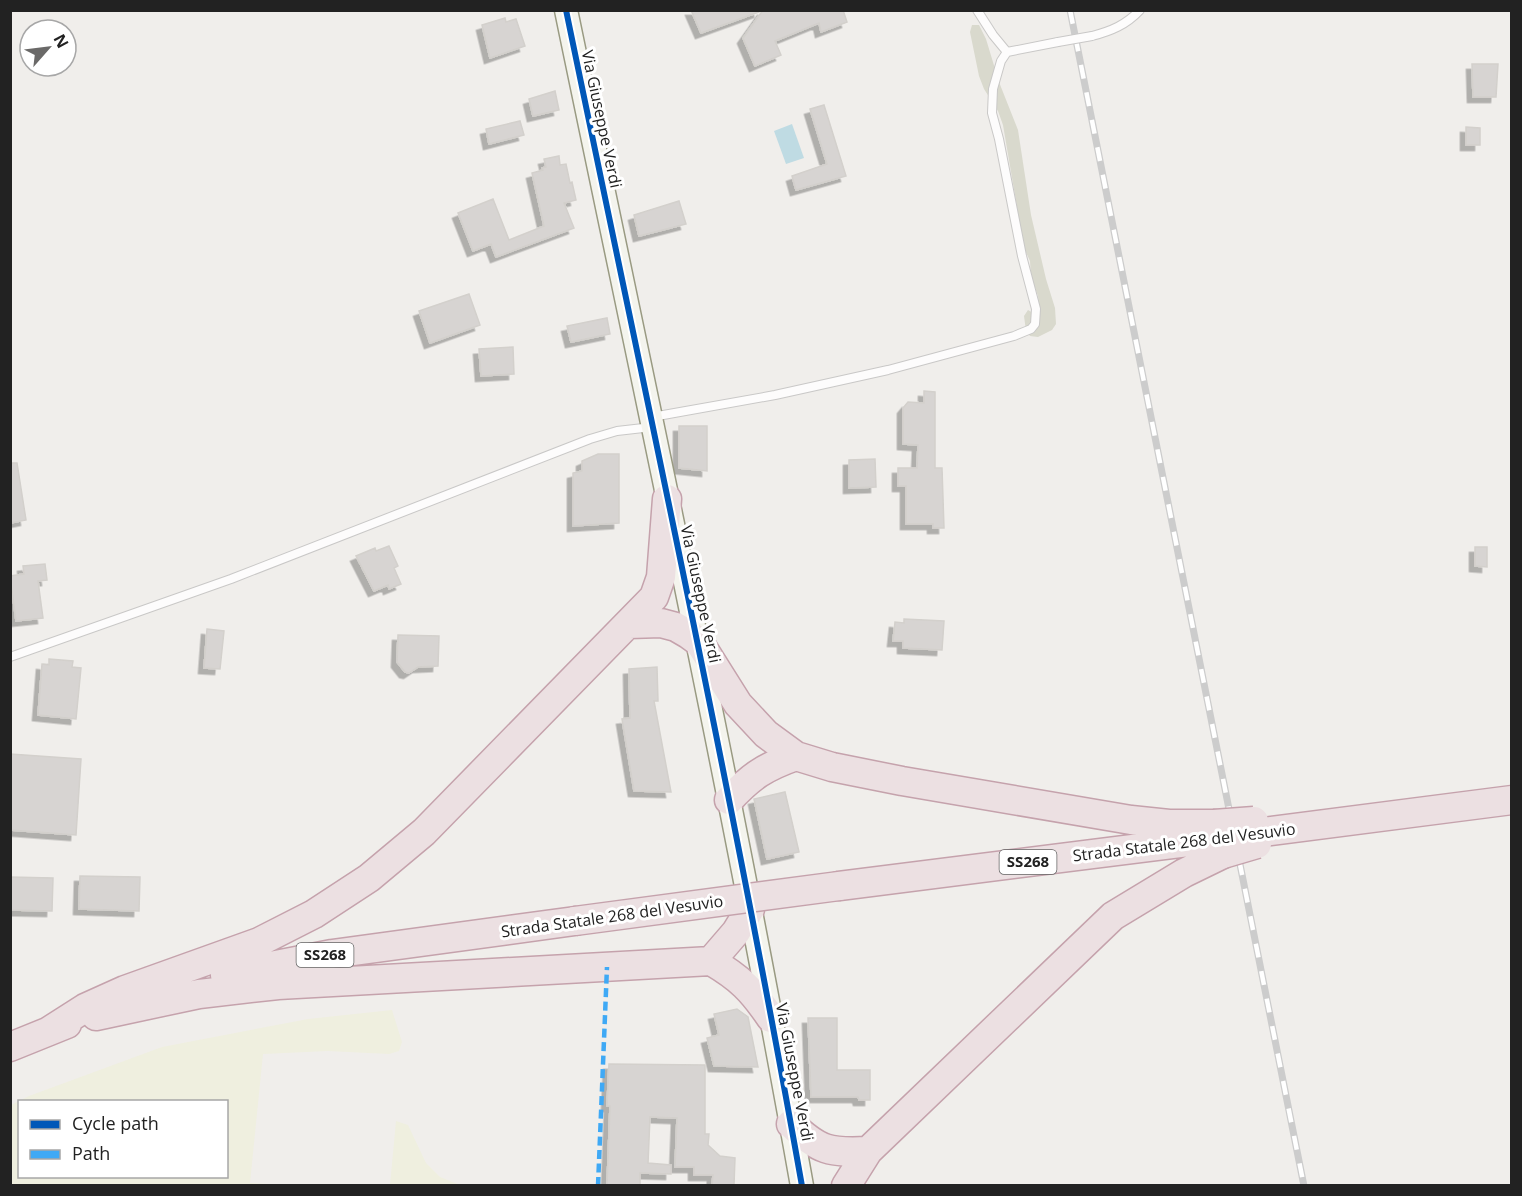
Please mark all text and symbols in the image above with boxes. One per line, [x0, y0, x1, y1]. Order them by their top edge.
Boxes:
north arrow [18, 18, 78, 78]
text: N [48, 30, 74, 52]
street label: Via Giuseppe Verdi [577, 48, 627, 190]
street label: Via Giuseppe Verdi [676, 523, 726, 665]
street label: Strada Statale 268 del Vesuvio [1071, 817, 1297, 867]
road number: SS268 [1000, 850, 1056, 874]
street label: Strada Statale 268 del Vesuvio [500, 890, 724, 942]
road number: SS268 [296, 943, 354, 967]
street label: Via Giuseppe Verdi [771, 1001, 819, 1143]
legend [18, 1100, 228, 1178]
text: Cycle path [72, 1111, 159, 1135]
text: Path [72, 1141, 110, 1165]

